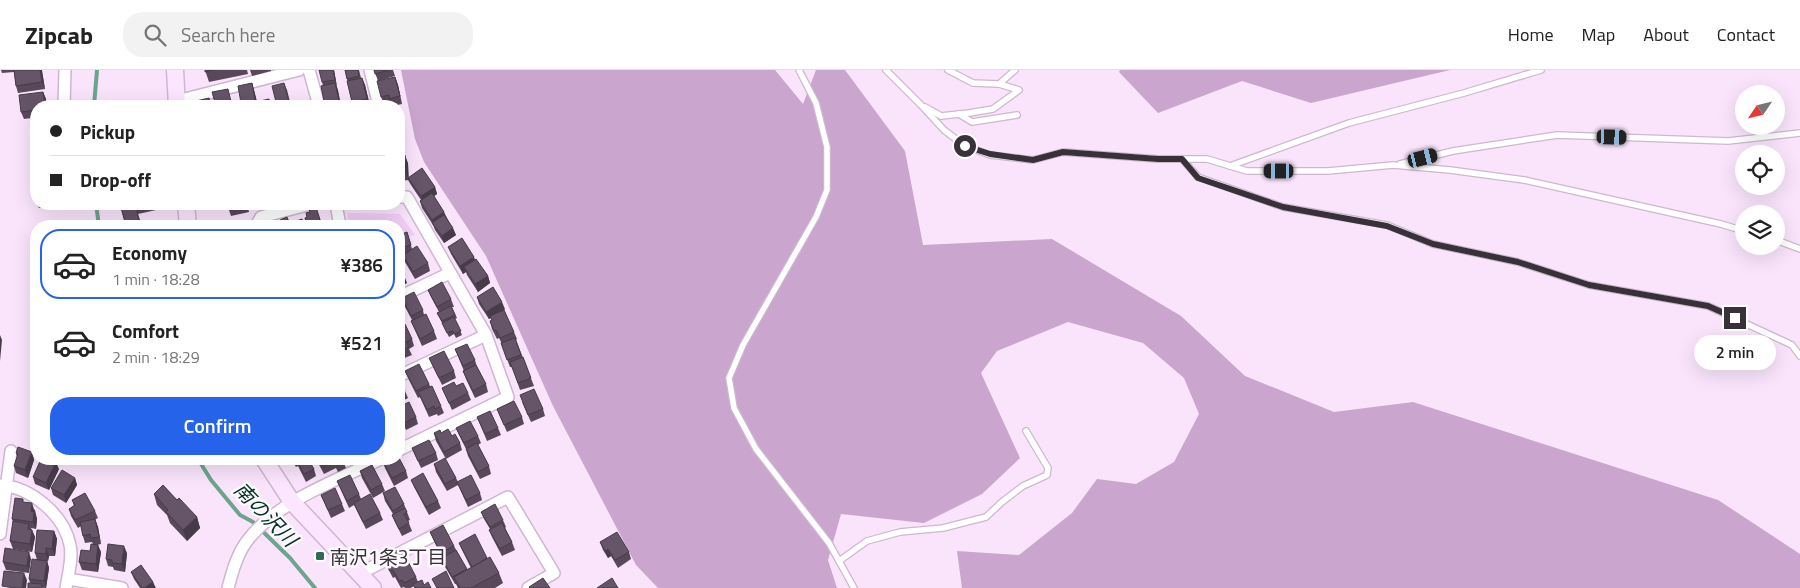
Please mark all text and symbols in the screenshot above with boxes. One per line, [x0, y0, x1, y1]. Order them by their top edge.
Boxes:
search box [123, 12, 473, 57]
text: Zipcab [25, 17, 93, 53]
text: Search here [181, 20, 275, 49]
icon: search [141, 21, 169, 49]
text: Home [1508, 21, 1554, 48]
text: Map [1582, 21, 1615, 48]
text: About [1643, 21, 1689, 48]
text: Contact [1717, 21, 1775, 48]
north arrow [1735, 85, 1785, 135]
map controls [1735, 85, 1785, 255]
text: Pickup [80, 117, 135, 146]
car [1596, 129, 1627, 145]
route start [954, 135, 976, 157]
button: locate [1735, 145, 1785, 195]
car [1406, 147, 1439, 169]
car [1264, 164, 1294, 179]
text: Drop-off [80, 165, 151, 194]
button: layers [1735, 205, 1785, 255]
text: Economy [112, 238, 187, 267]
icon: car [52, 242, 97, 287]
text: ¥386 [340, 250, 383, 279]
text: 1 min · 18:28 [112, 267, 200, 291]
route end [1724, 307, 1746, 329]
text: Comfort [112, 316, 179, 345]
icon: car [52, 320, 97, 365]
text: ¥521 [340, 328, 383, 357]
callout: 2 min [1694, 336, 1776, 370]
text: 2 min [1716, 340, 1754, 364]
text: 2 min · 18:29 [112, 345, 200, 369]
button: Confirm [50, 397, 385, 455]
water label: 南の沢川 [227, 474, 306, 555]
place label: 南沢1条3丁目 [330, 542, 446, 571]
marker: 南沢1条3丁目 [314, 550, 326, 562]

